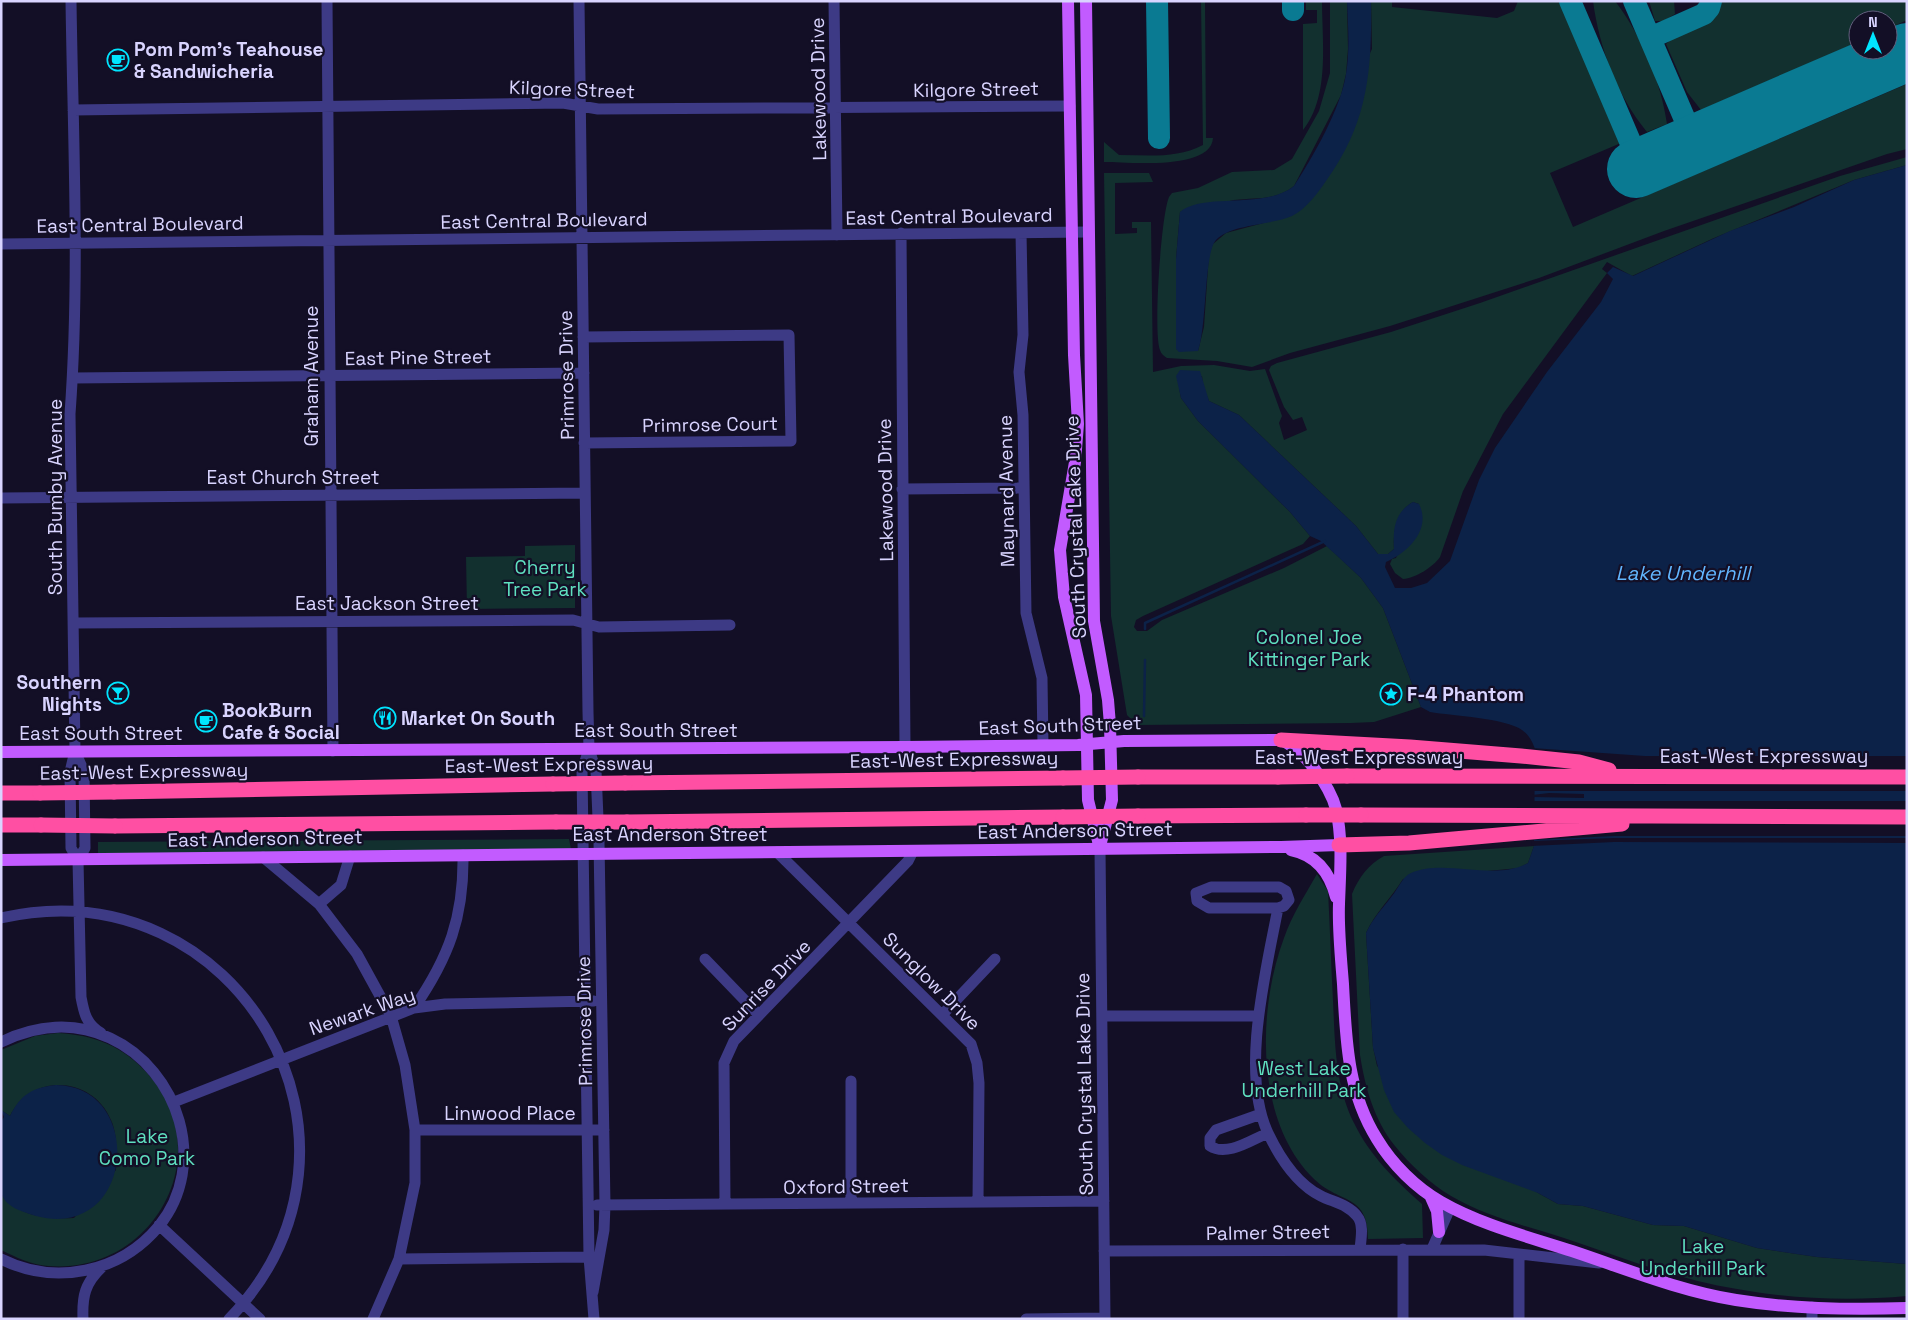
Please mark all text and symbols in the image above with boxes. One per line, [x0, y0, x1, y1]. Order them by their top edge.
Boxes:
north arrow [1848, 10, 1898, 60]
text: N [1868, 13, 1878, 31]
street label: Lakewood Drive [805, 17, 832, 161]
place label: Pom Pom's Teahouse & Sandwicheria [134, 37, 324, 84]
cafe icon: Pom Pom's Teahouse & Sandwicheria [106, 48, 130, 72]
street label: Kilgore Street [509, 75, 635, 104]
street label: Kilgore Street [913, 76, 1039, 103]
street label: East Central Boulevard [845, 202, 1053, 231]
street label: East Central Boulevard [440, 206, 648, 235]
street label: East Central Boulevard [36, 210, 244, 239]
street label: Graham Avenue [299, 306, 324, 446]
street label: Primrose Drive [553, 310, 580, 440]
street label: East Pine Street [344, 344, 492, 371]
street label: South Bumby Avenue [43, 399, 68, 595]
street label: Primrose Court [642, 411, 778, 438]
street label: Maynard Avenue [993, 415, 1020, 567]
street label: South Crystal Lake Drive [1059, 415, 1092, 639]
street label: Lakewood Drive [872, 418, 899, 562]
street label: East Church Street [206, 465, 380, 490]
park label: Cherry Tree Park [503, 555, 587, 602]
water label: Lake Underhill [1616, 560, 1752, 586]
street label: East Jackson Street [295, 591, 479, 616]
park label: Colonel Joe Kittinger Park [1248, 625, 1370, 672]
place label: Southern Nights [17, 670, 102, 717]
bar icon: Southern Nights [106, 681, 130, 705]
place icon: F-4 Phantom [1379, 682, 1403, 706]
place label: F-4 Phantom [1407, 682, 1524, 707]
place label: BookBurn Cafe & Social [222, 698, 340, 745]
restaurant icon: Market On South [373, 706, 397, 730]
place label: Market On South [401, 706, 555, 731]
cafe icon: BookBurn Cafe & Social [194, 709, 218, 733]
street label: East South Street [978, 710, 1142, 741]
street label: East South Street [574, 718, 738, 743]
street label: East South Street [19, 721, 183, 746]
street label: East-West Expressway [1660, 744, 1868, 769]
street label: East-West Expressway [850, 745, 1059, 774]
street label: East-West Expressway [1255, 745, 1463, 770]
street label: East-West Expressway [445, 750, 654, 779]
street label: East-West Expressway [40, 757, 249, 786]
street label: East Anderson Street [977, 816, 1173, 845]
street label: East Anderson Street [572, 822, 768, 847]
street label: East Anderson Street [167, 824, 363, 853]
street label: Sunglow Drive [877, 927, 986, 1036]
street label: Sunrise Drive [716, 934, 816, 1037]
street label: Primrose Drive [571, 956, 598, 1086]
street label: South Crystal Lake Drive [1070, 972, 1099, 1196]
street label: Newark Way [306, 982, 418, 1041]
park label: West Lake Underhill Park [1242, 1056, 1366, 1103]
street label: Linwood Place [444, 1101, 576, 1126]
park label: Lake Como Park [99, 1124, 195, 1171]
street label: Oxford Street [783, 1173, 909, 1200]
street label: Palmer Street [1206, 1219, 1330, 1246]
park label: Lake Underhill Park [1641, 1234, 1765, 1281]

